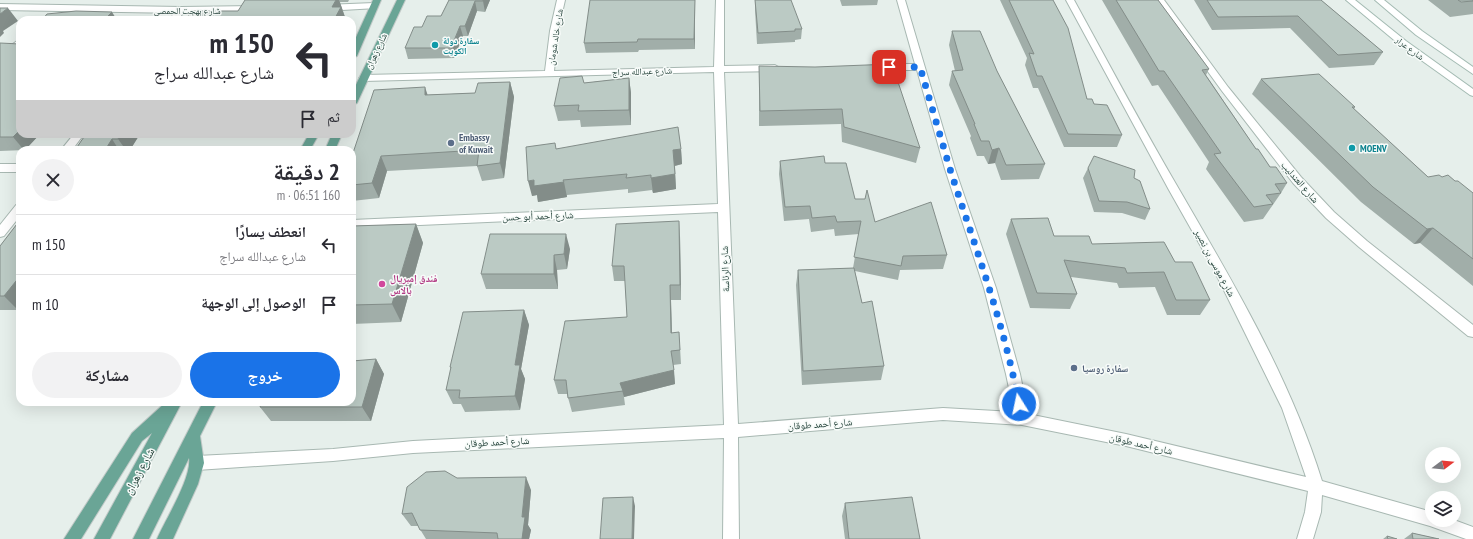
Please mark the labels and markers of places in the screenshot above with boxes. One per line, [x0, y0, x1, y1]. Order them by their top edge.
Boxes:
place label: سفارة دولة الكويت [443, 35, 479, 56]
marker: سفارة دولة الكويت [430, 40, 440, 50]
pin [872, 50, 906, 84]
place label: Embassy of Kuwait [459, 131, 493, 156]
marker: Embassy of Kuwait [446, 138, 456, 148]
place label: MOENV [1360, 142, 1388, 155]
marker: MOENV [1347, 143, 1357, 153]
place label: فندق إمبريال بالاس [390, 272, 437, 297]
marker: فندق إمبريال بالاس [377, 279, 387, 289]
place label: سفارة روسيا [1082, 362, 1128, 375]
marker: سفارة روسيا [1069, 363, 1079, 373]

